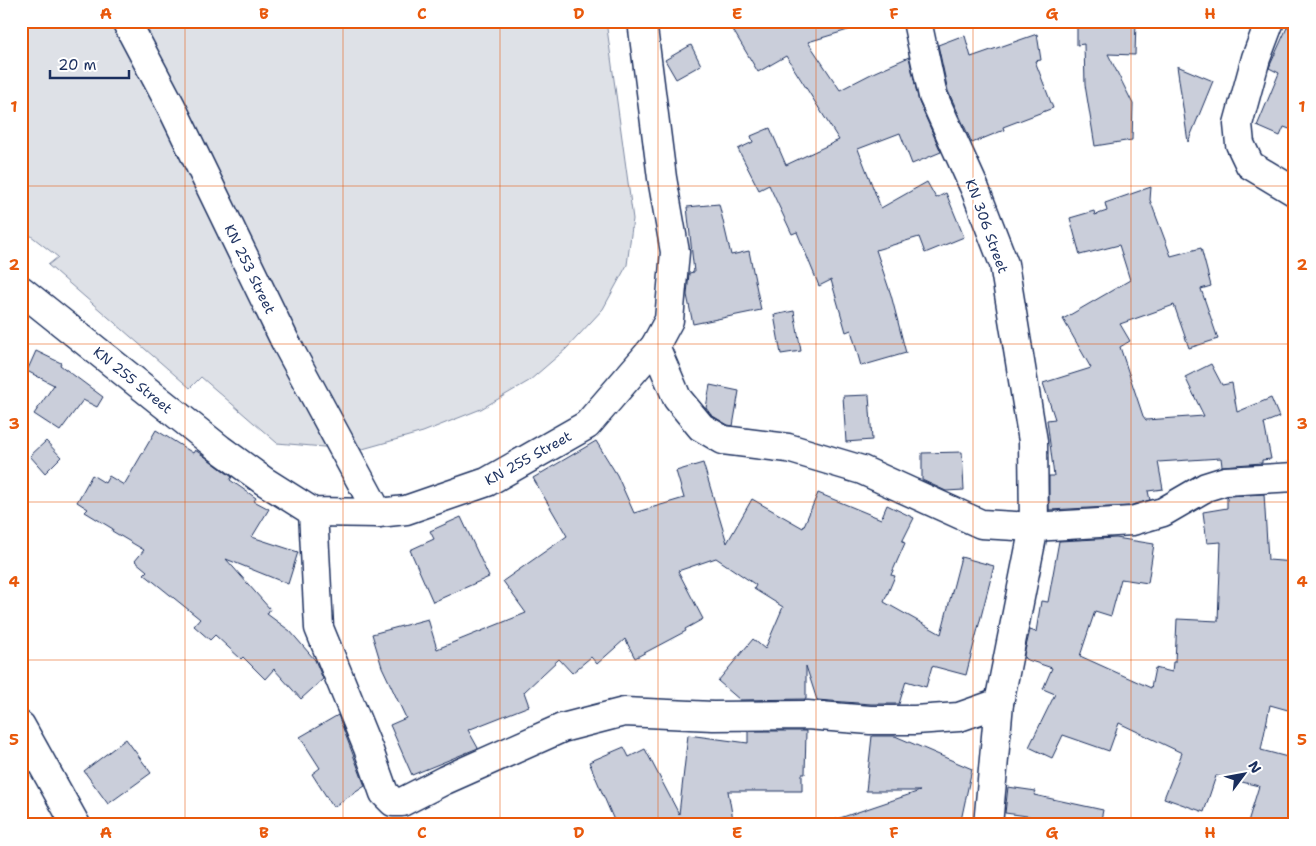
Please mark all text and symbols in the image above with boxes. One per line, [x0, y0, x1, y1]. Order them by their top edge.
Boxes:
text: A [100, 3, 112, 24]
text: B [259, 3, 269, 24]
text: C [417, 3, 427, 24]
text: D [573, 3, 585, 24]
text: E [732, 3, 742, 24]
text: F [889, 3, 899, 24]
text: G [1046, 3, 1059, 24]
text: H [1204, 3, 1216, 24]
scale bar [50, 48, 129, 80]
text: 20 m [58, 55, 97, 75]
text: 1 [10, 96, 18, 117]
text: 1 [1298, 96, 1306, 117]
street label: KN 306 Street [962, 176, 1012, 276]
street label: KN 253 Street [221, 221, 279, 317]
text: 2 [8, 254, 20, 275]
text: 2 [1296, 254, 1308, 275]
street label: KN 255 Street [90, 343, 176, 417]
text: 3 [8, 413, 20, 434]
text: 3 [1296, 413, 1308, 434]
street label: KN 255 Street [481, 427, 575, 489]
text: 4 [8, 571, 20, 592]
text: 4 [1296, 571, 1308, 592]
text: 5 [9, 729, 19, 750]
text: 5 [1297, 729, 1307, 750]
north arrow [1218, 748, 1268, 798]
text: N [1244, 758, 1266, 777]
text: A [100, 822, 112, 843]
text: B [259, 822, 269, 843]
text: C [417, 822, 427, 843]
text: D [573, 822, 585, 843]
text: E [732, 822, 742, 843]
text: F [889, 822, 899, 843]
text: G [1046, 822, 1059, 843]
text: H [1204, 822, 1216, 843]

